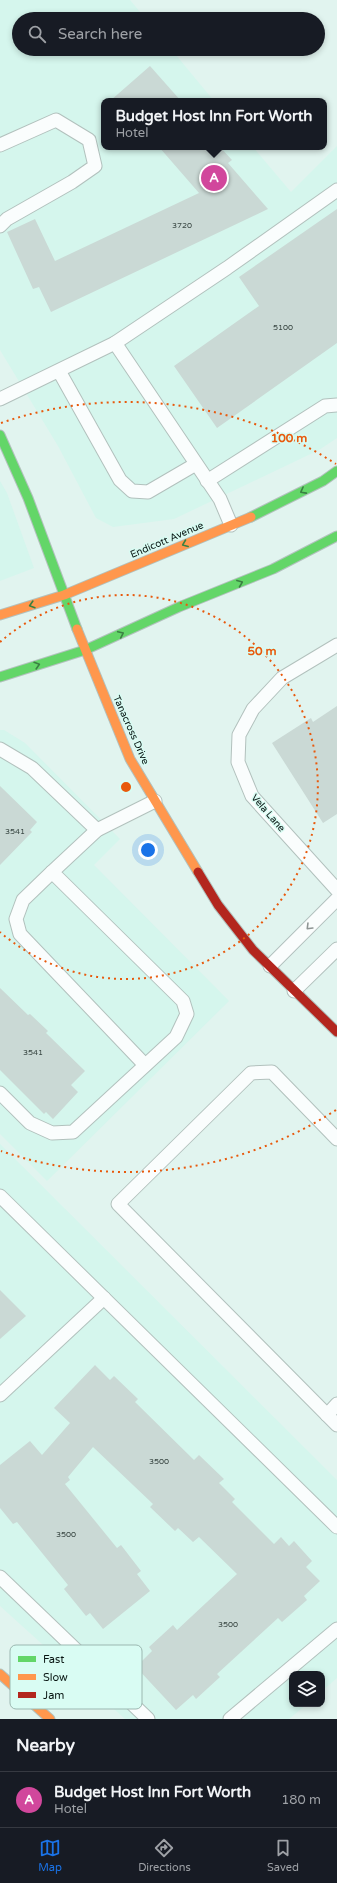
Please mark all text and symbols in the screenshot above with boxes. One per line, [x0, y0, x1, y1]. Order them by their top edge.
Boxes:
search box [12, 12, 325, 56]
icon: search [26, 23, 48, 45]
text: Search here [58, 25, 142, 43]
popup [101, 98, 327, 150]
text: Budget Host Inn Fort Worth [115, 107, 313, 125]
text: Hotel [115, 125, 148, 141]
pin: A [201, 163, 227, 193]
house number: 3720 [172, 221, 192, 230]
house number: 5100 [273, 323, 293, 332]
text: 100 m [271, 431, 307, 445]
one-way arrow [300, 486, 308, 494]
street label: Endicott Avenue [128, 519, 206, 561]
one-way arrow [181, 539, 189, 547]
one-way arrow [237, 579, 244, 587]
one-way arrow [29, 600, 36, 609]
one-way arrow [117, 631, 124, 639]
text: 50 m [247, 644, 277, 658]
one-way arrow [34, 661, 41, 670]
street label: Tanacross Drive [110, 694, 152, 767]
centre of rings [119, 780, 133, 794]
street label: Vela Lane [248, 792, 288, 835]
house number: 3541 [5, 827, 25, 836]
your location [138, 840, 158, 860]
one-way arrow [306, 922, 314, 930]
house number: 3541 [23, 1048, 43, 1057]
house number: 3500 [149, 1457, 169, 1466]
house number: 3500 [56, 1530, 76, 1539]
house number: 3500 [218, 1620, 238, 1629]
legend [10, 1645, 142, 1709]
text: Fast [43, 1653, 64, 1666]
text: Slow [43, 1671, 68, 1684]
map controls [289, 1671, 325, 1707]
button: layers [289, 1671, 325, 1707]
text: Jam [43, 1689, 64, 1702]
text: Nearby [16, 1735, 75, 1756]
text: Budget Host Inn Fort Worth [54, 1783, 251, 1801]
text: A [24, 1792, 34, 1808]
text: 180 m [281, 1792, 321, 1808]
text: Hotel [54, 1801, 87, 1817]
tab: Map [38, 1837, 62, 1874]
tab: Directions [138, 1837, 191, 1874]
tab: Saved [267, 1837, 299, 1874]

